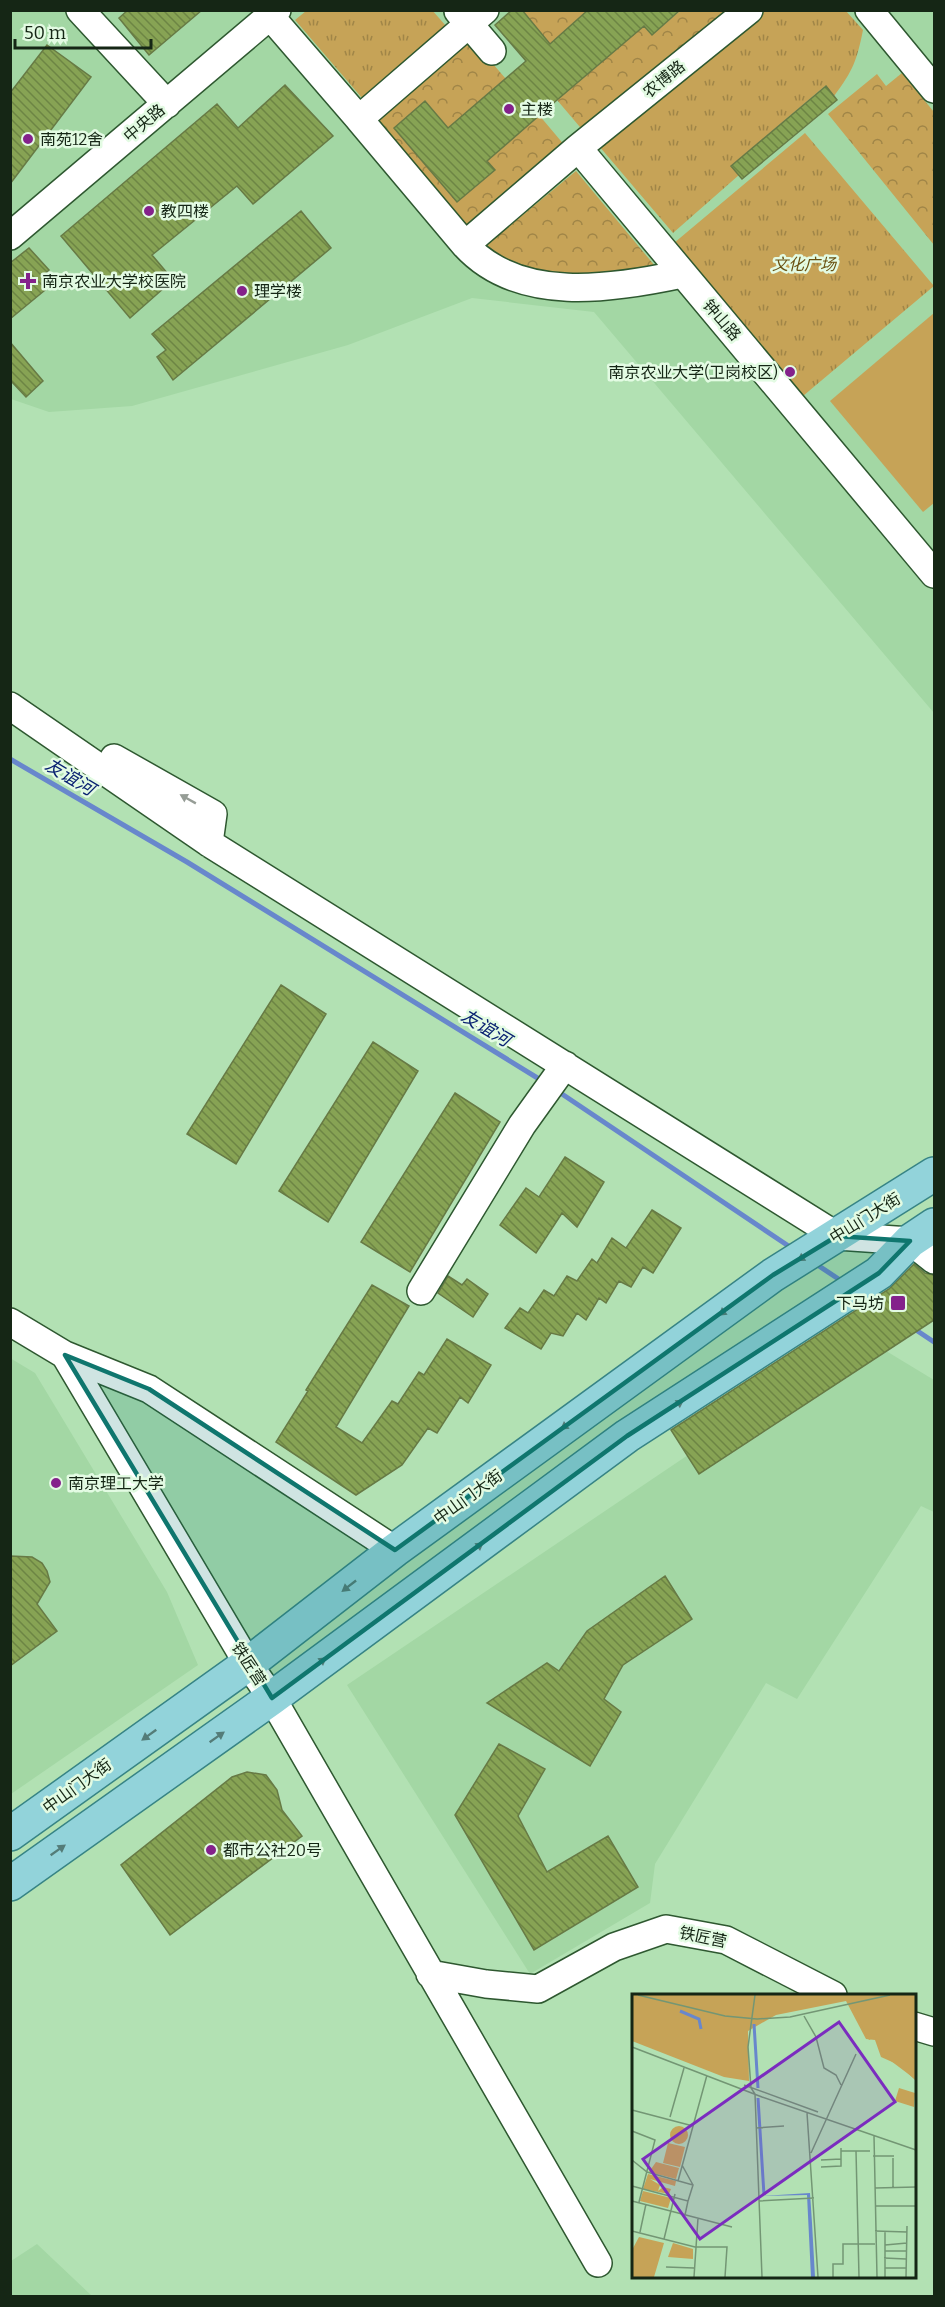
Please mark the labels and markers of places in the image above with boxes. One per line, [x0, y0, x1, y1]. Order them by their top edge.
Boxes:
place label: 主楼 [521, 100, 553, 119]
marker: 主楼 [502, 102, 516, 116]
place label: 南苑12舍 [40, 130, 103, 149]
marker: 南苑12舍 [21, 132, 35, 146]
place label: 教四楼 [161, 202, 209, 221]
marker: 教四楼 [142, 204, 156, 218]
marker: 南京农业大学校医院 [19, 272, 37, 290]
place label: 南京农业大学校医院 [42, 272, 186, 291]
place label: 理学楼 [254, 282, 302, 301]
marker: 理学楼 [235, 284, 249, 298]
place label: 南京农业大学(卫岗校区) [608, 363, 778, 382]
marker: 南京农业大学(卫岗校区) [783, 365, 797, 379]
place label: 下马坊 [836, 1294, 884, 1313]
marker: 下马坊 [889, 1294, 907, 1312]
place label: 南京理工大学 [68, 1474, 164, 1493]
marker: 南京理工大学 [49, 1476, 63, 1490]
place label: 都市公社20号 [223, 1841, 322, 1860]
marker: 都市公社20号 [204, 1843, 218, 1857]

